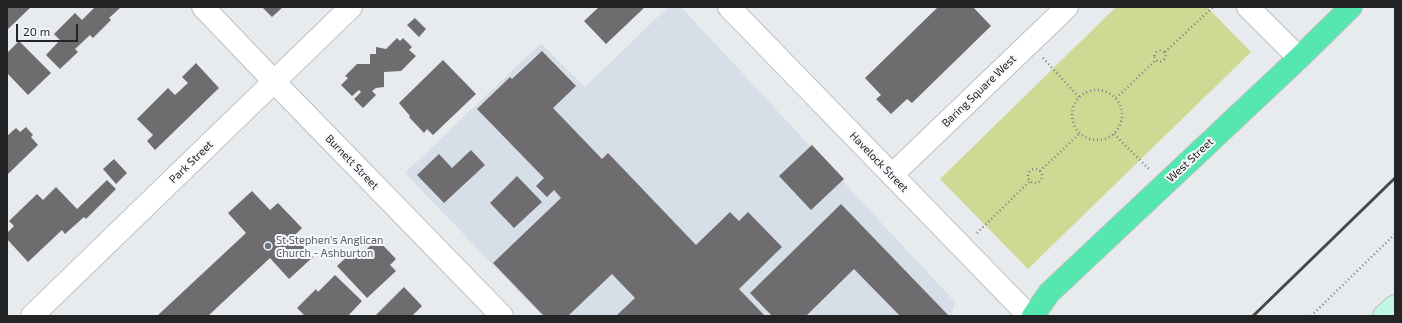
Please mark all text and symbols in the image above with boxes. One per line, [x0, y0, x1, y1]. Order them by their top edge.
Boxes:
scale bar [18, 16, 80, 42]
text: 20 m [23, 24, 50, 38]
street label: Baring Square West [939, 52, 1019, 130]
street label: Havelock Street [847, 129, 911, 195]
street label: Burnett Street [323, 132, 381, 192]
street label: West Street [1164, 135, 1216, 185]
street label: Park Street [166, 138, 216, 186]
place label: St Stephen's Anglican Church - Ashburton [276, 233, 383, 259]
marker: St Stephen's Anglican Church - Ashburton [263, 241, 273, 251]

